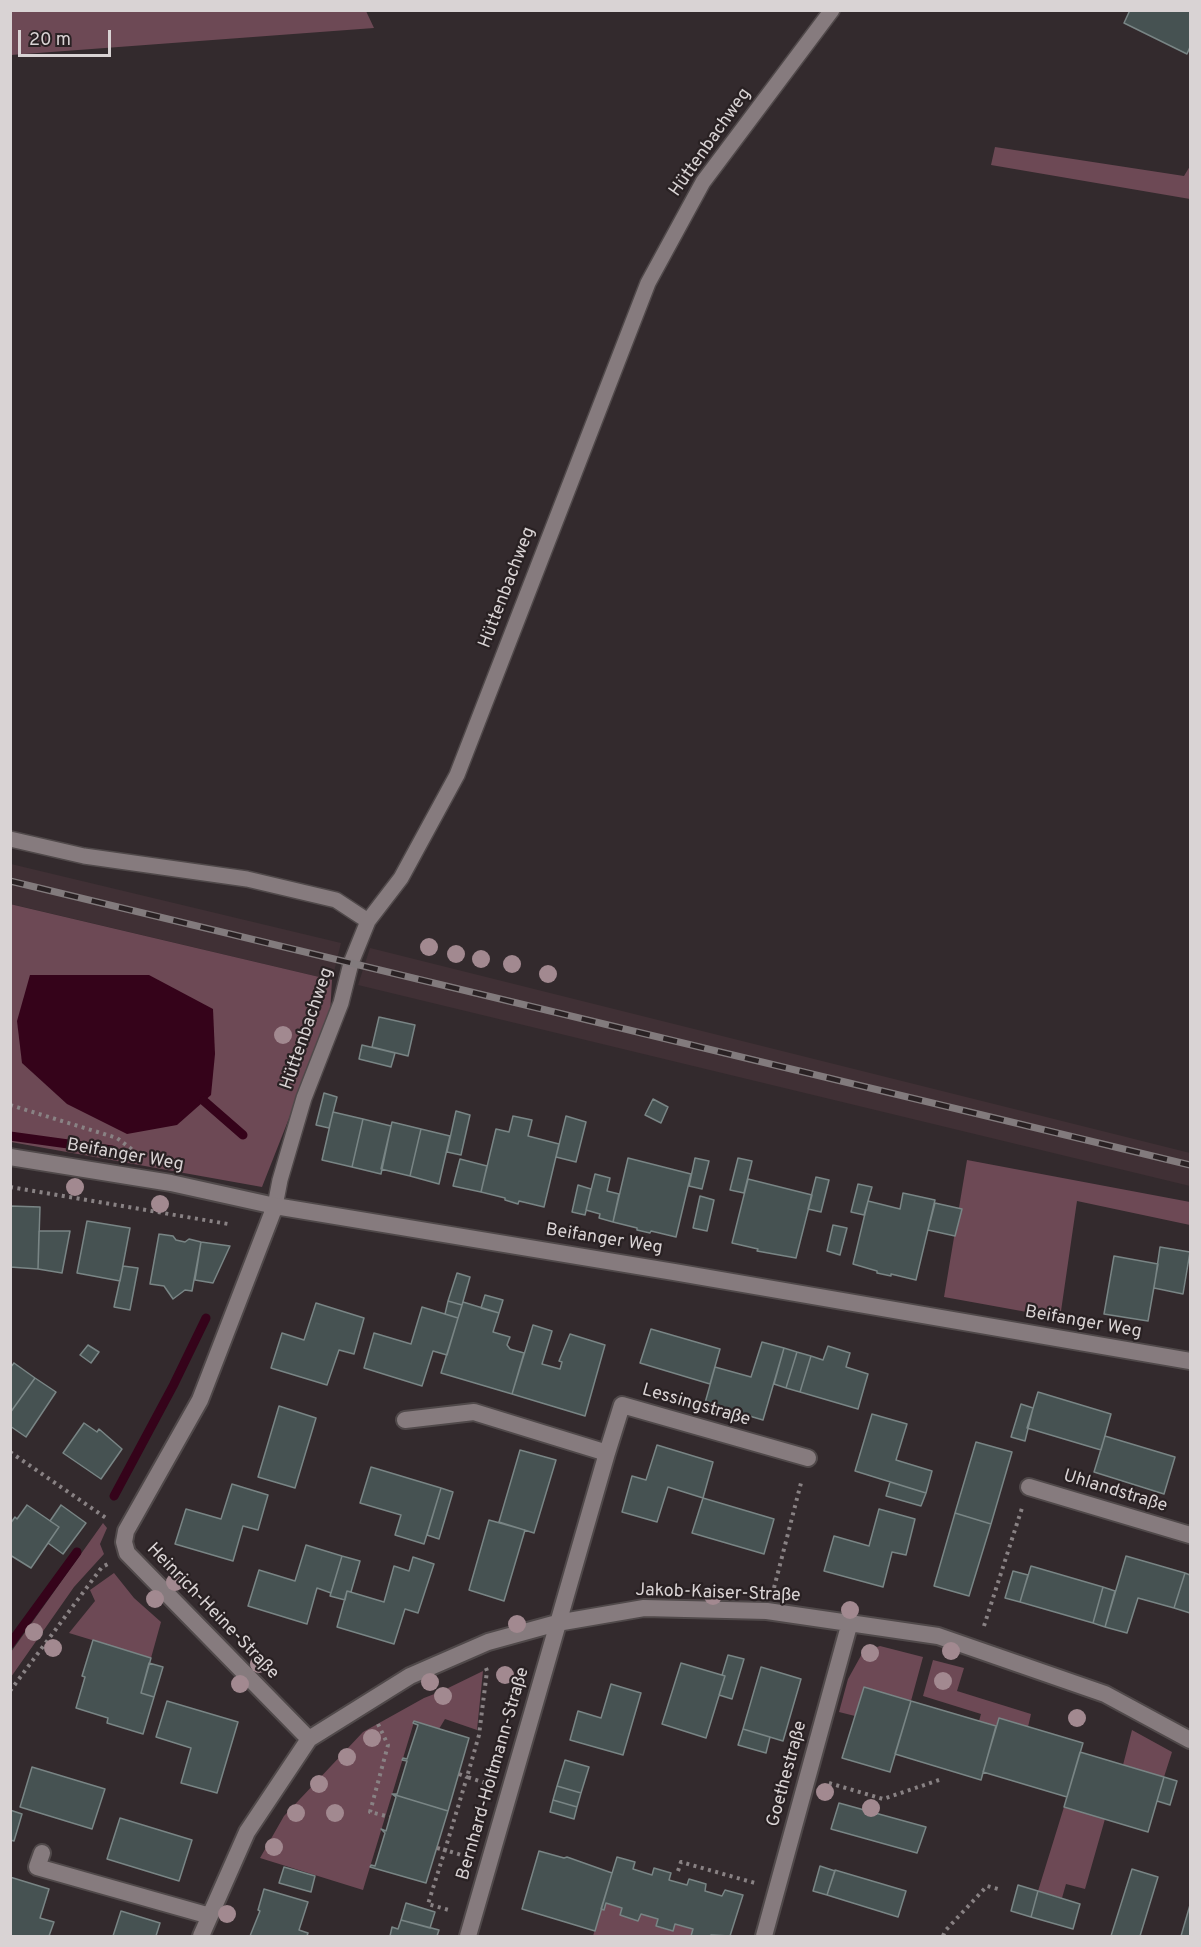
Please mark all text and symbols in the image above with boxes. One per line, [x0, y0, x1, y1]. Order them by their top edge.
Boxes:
scale bar [21, 18, 114, 56]
text: 20 m [29, 29, 71, 52]
street label: Hüttenbachweg [666, 84, 756, 202]
street label: Hüttenbachweg [475, 524, 541, 652]
street label: Hüttenbachweg [277, 965, 339, 1093]
street label: Beifanger Weg [65, 1135, 185, 1177]
street label: Beifanger Weg [544, 1220, 664, 1260]
street label: Beifanger Weg [1023, 1302, 1143, 1344]
street label: Lessingstraße [639, 1380, 753, 1432]
street label: Uhlandstraße [1060, 1466, 1170, 1518]
street label: Heinrich-Heine-Straße [141, 1539, 283, 1685]
street label: Jakob-Kaiser-Straße [635, 1580, 801, 1608]
street label: Bernhard-Holtmann-Straße [453, 1665, 535, 1883]
street label: Goethestraße [764, 1719, 812, 1829]

